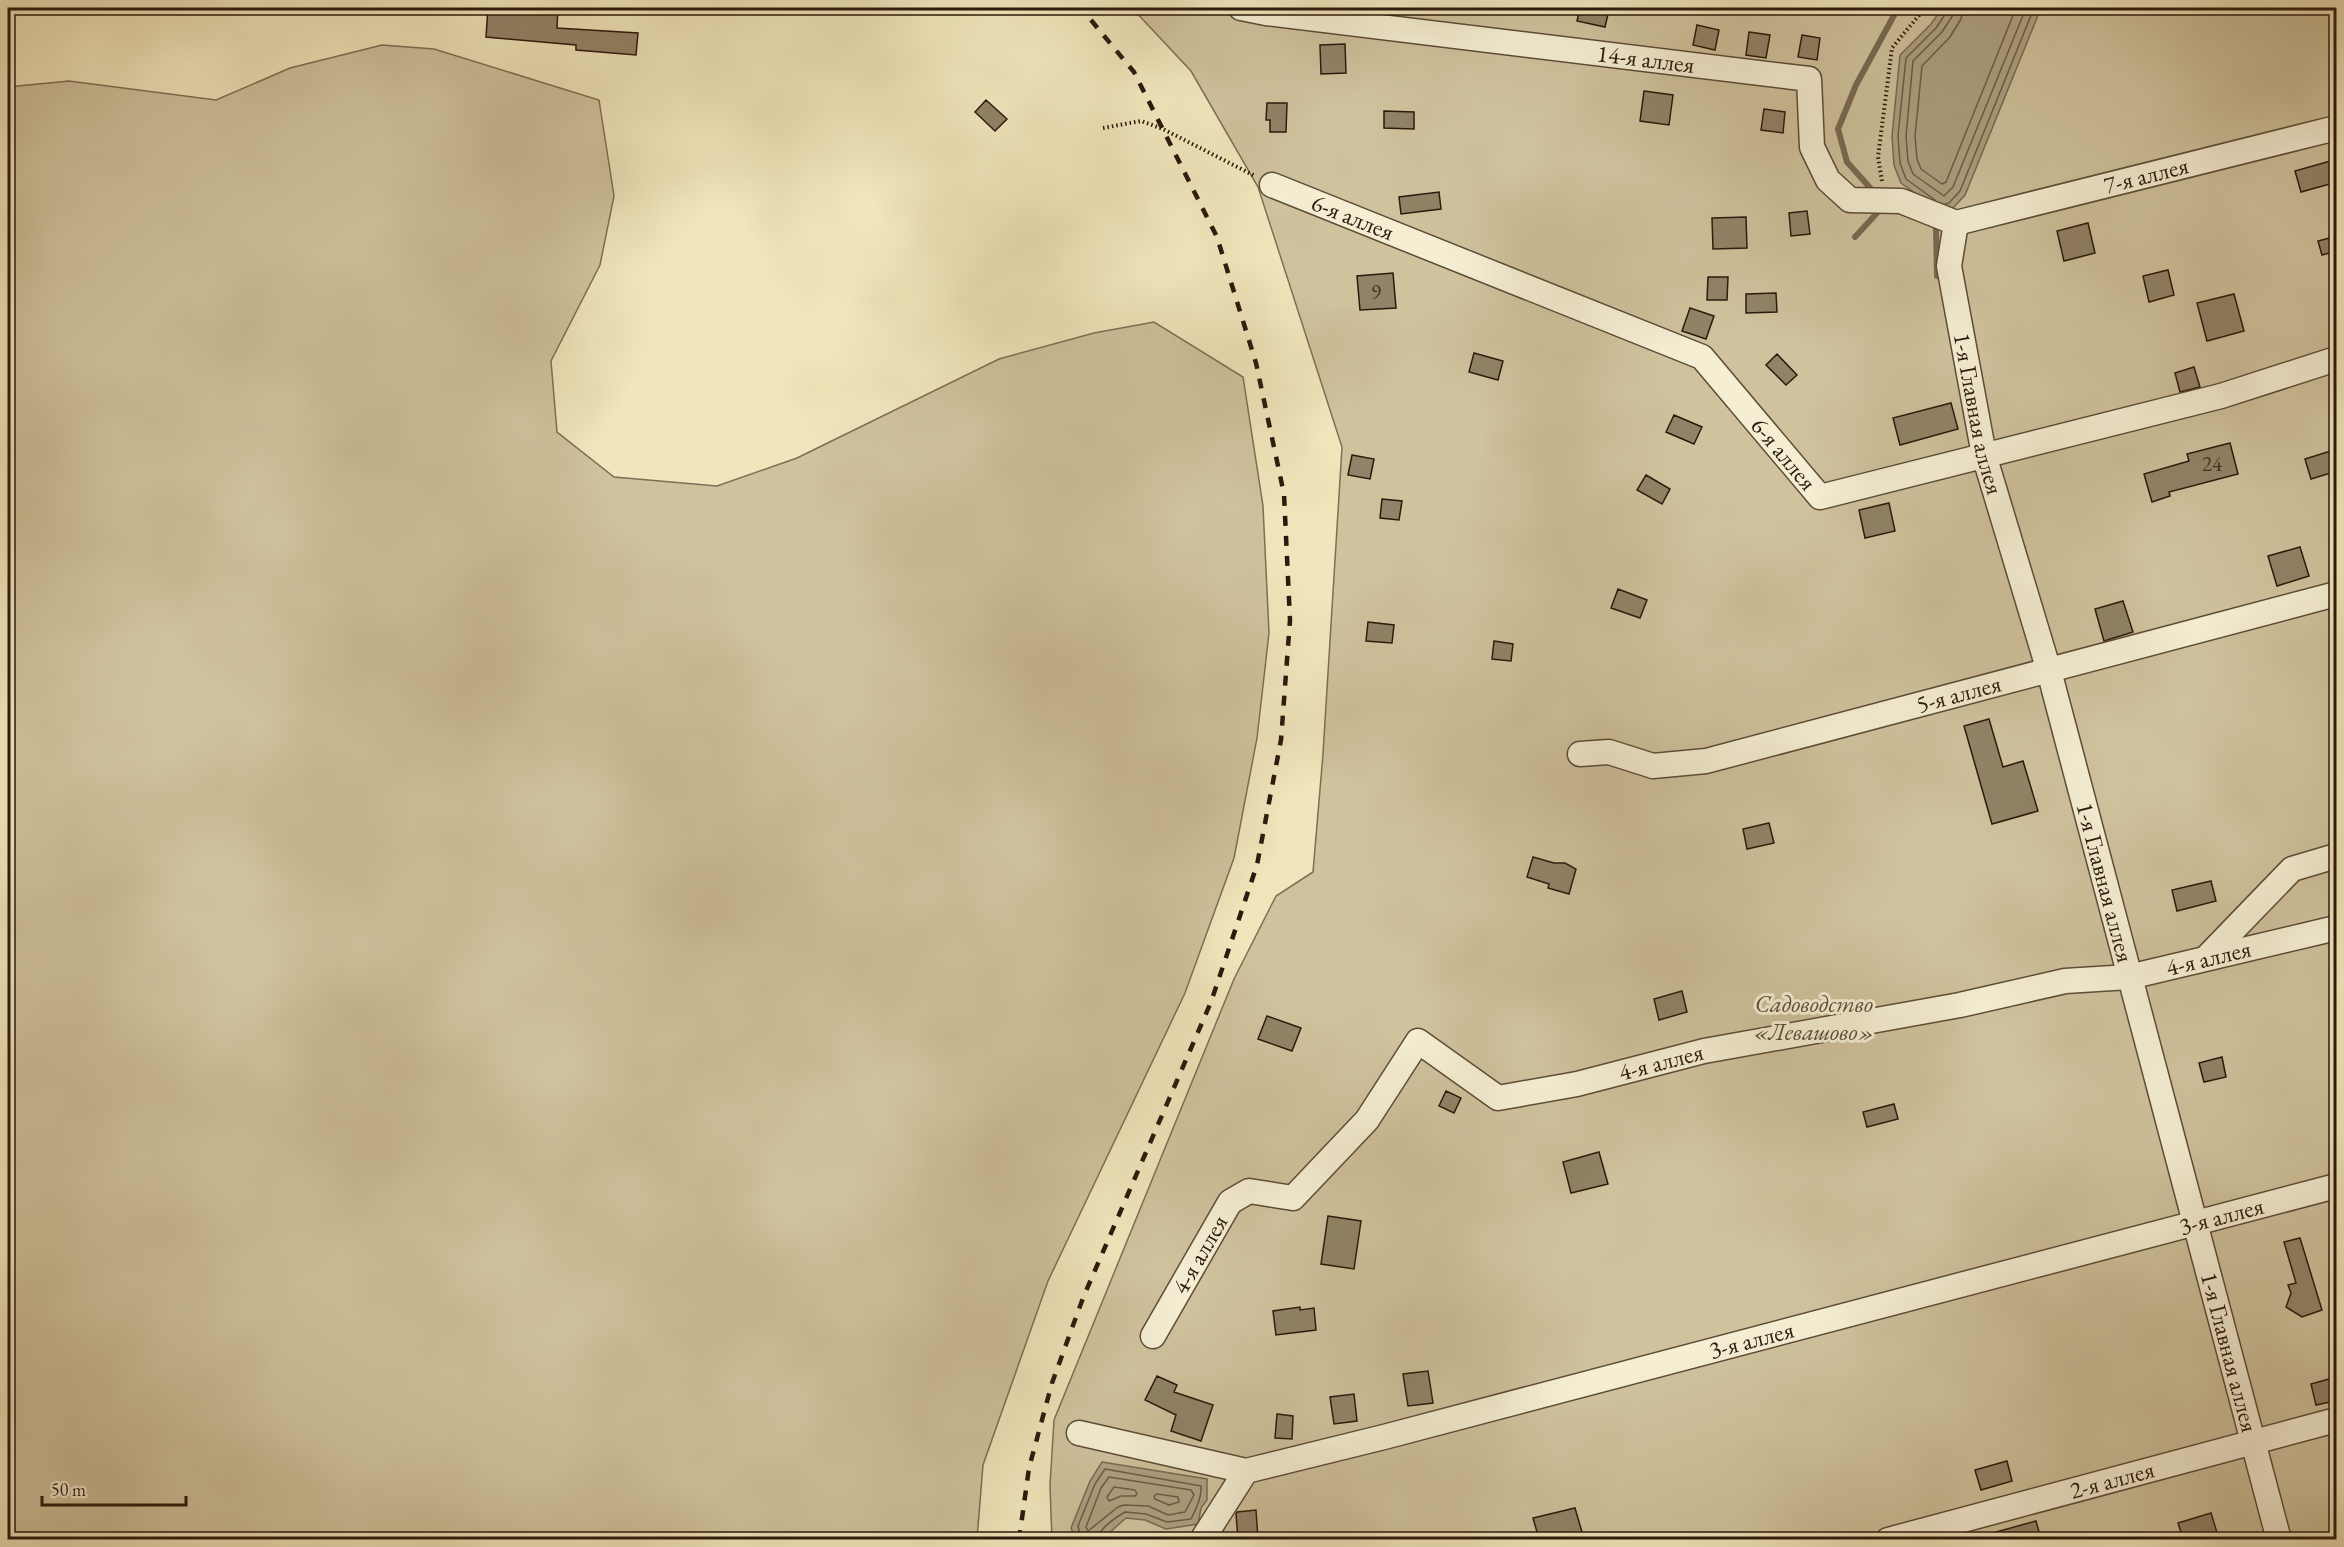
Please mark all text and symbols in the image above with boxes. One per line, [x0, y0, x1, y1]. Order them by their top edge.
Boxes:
street label: 14-я аллея [1595, 37, 1697, 80]
street label: 7-я аллея [2100, 149, 2192, 200]
street label: 6-я аллея [1307, 186, 1399, 247]
house number: 9 [1371, 278, 1381, 305]
street label: 1-я Главная аллея [1947, 330, 2011, 498]
street label: 6-я аллея [1744, 411, 1824, 497]
house number: 24 [2202, 450, 2223, 477]
street label: 5-я аллея [1913, 667, 2005, 720]
street label: 1-я Главная аллея [2069, 799, 2142, 966]
street label: 4-я аллея [2163, 933, 2254, 983]
park label: Садоводство «Левашово» [1754, 988, 1874, 1047]
street label: 4-я аллея [1615, 1036, 1707, 1088]
street label: 3-я аллея [2176, 1190, 2267, 1242]
street label: 4-я аллея [1164, 1209, 1235, 1299]
street label: 1-я Главная аллея [2194, 1269, 2266, 1436]
street label: 3-я аллея [1706, 1314, 1797, 1366]
street label: 2-я аллея [2066, 1453, 2158, 1506]
scale bar [42, 1469, 186, 1507]
text: 50 m [51, 1478, 86, 1501]

